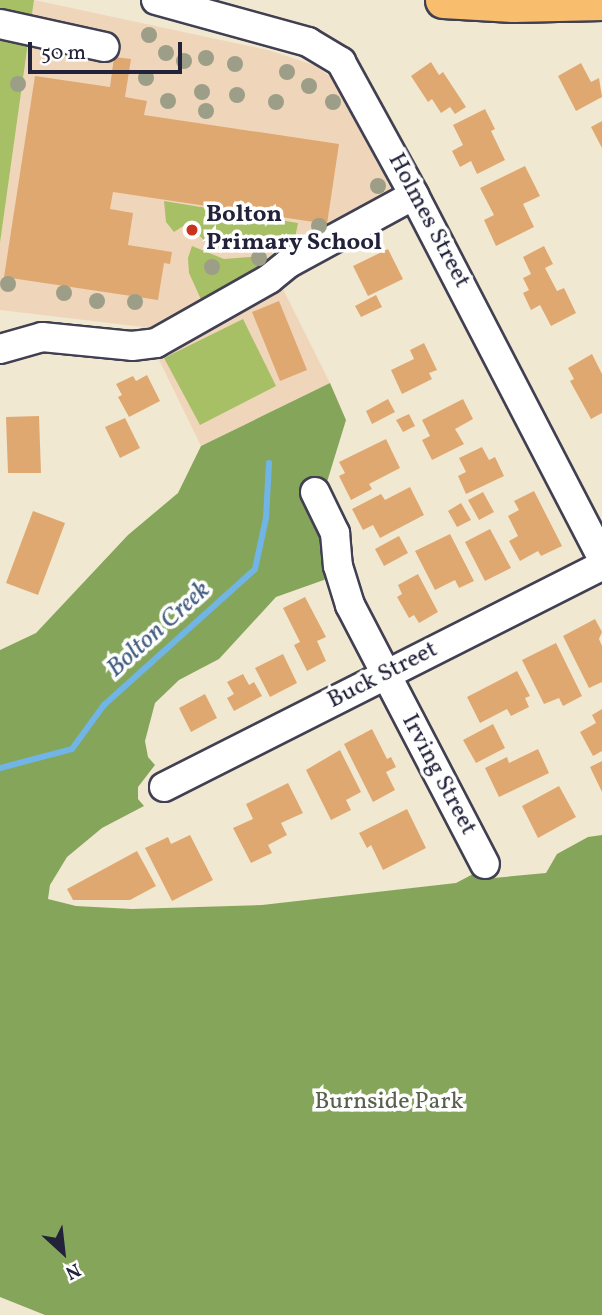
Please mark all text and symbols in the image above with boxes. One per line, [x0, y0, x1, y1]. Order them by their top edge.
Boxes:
scale bar [32, 28, 186, 72]
text: 50 m [41, 39, 86, 68]
street label: Holmes Street [380, 149, 476, 293]
place label: Bolton Primary School [206, 202, 382, 258]
marker: Bolton Primary School [184, 222, 200, 238]
water label: Bolton Creek [101, 575, 217, 685]
street label: Buck Street [323, 636, 443, 716]
street label: Irving Street [394, 710, 482, 840]
park label: Burnside Park [314, 1089, 464, 1117]
north arrow [28, 1217, 98, 1287]
text: N [60, 1256, 85, 1285]

